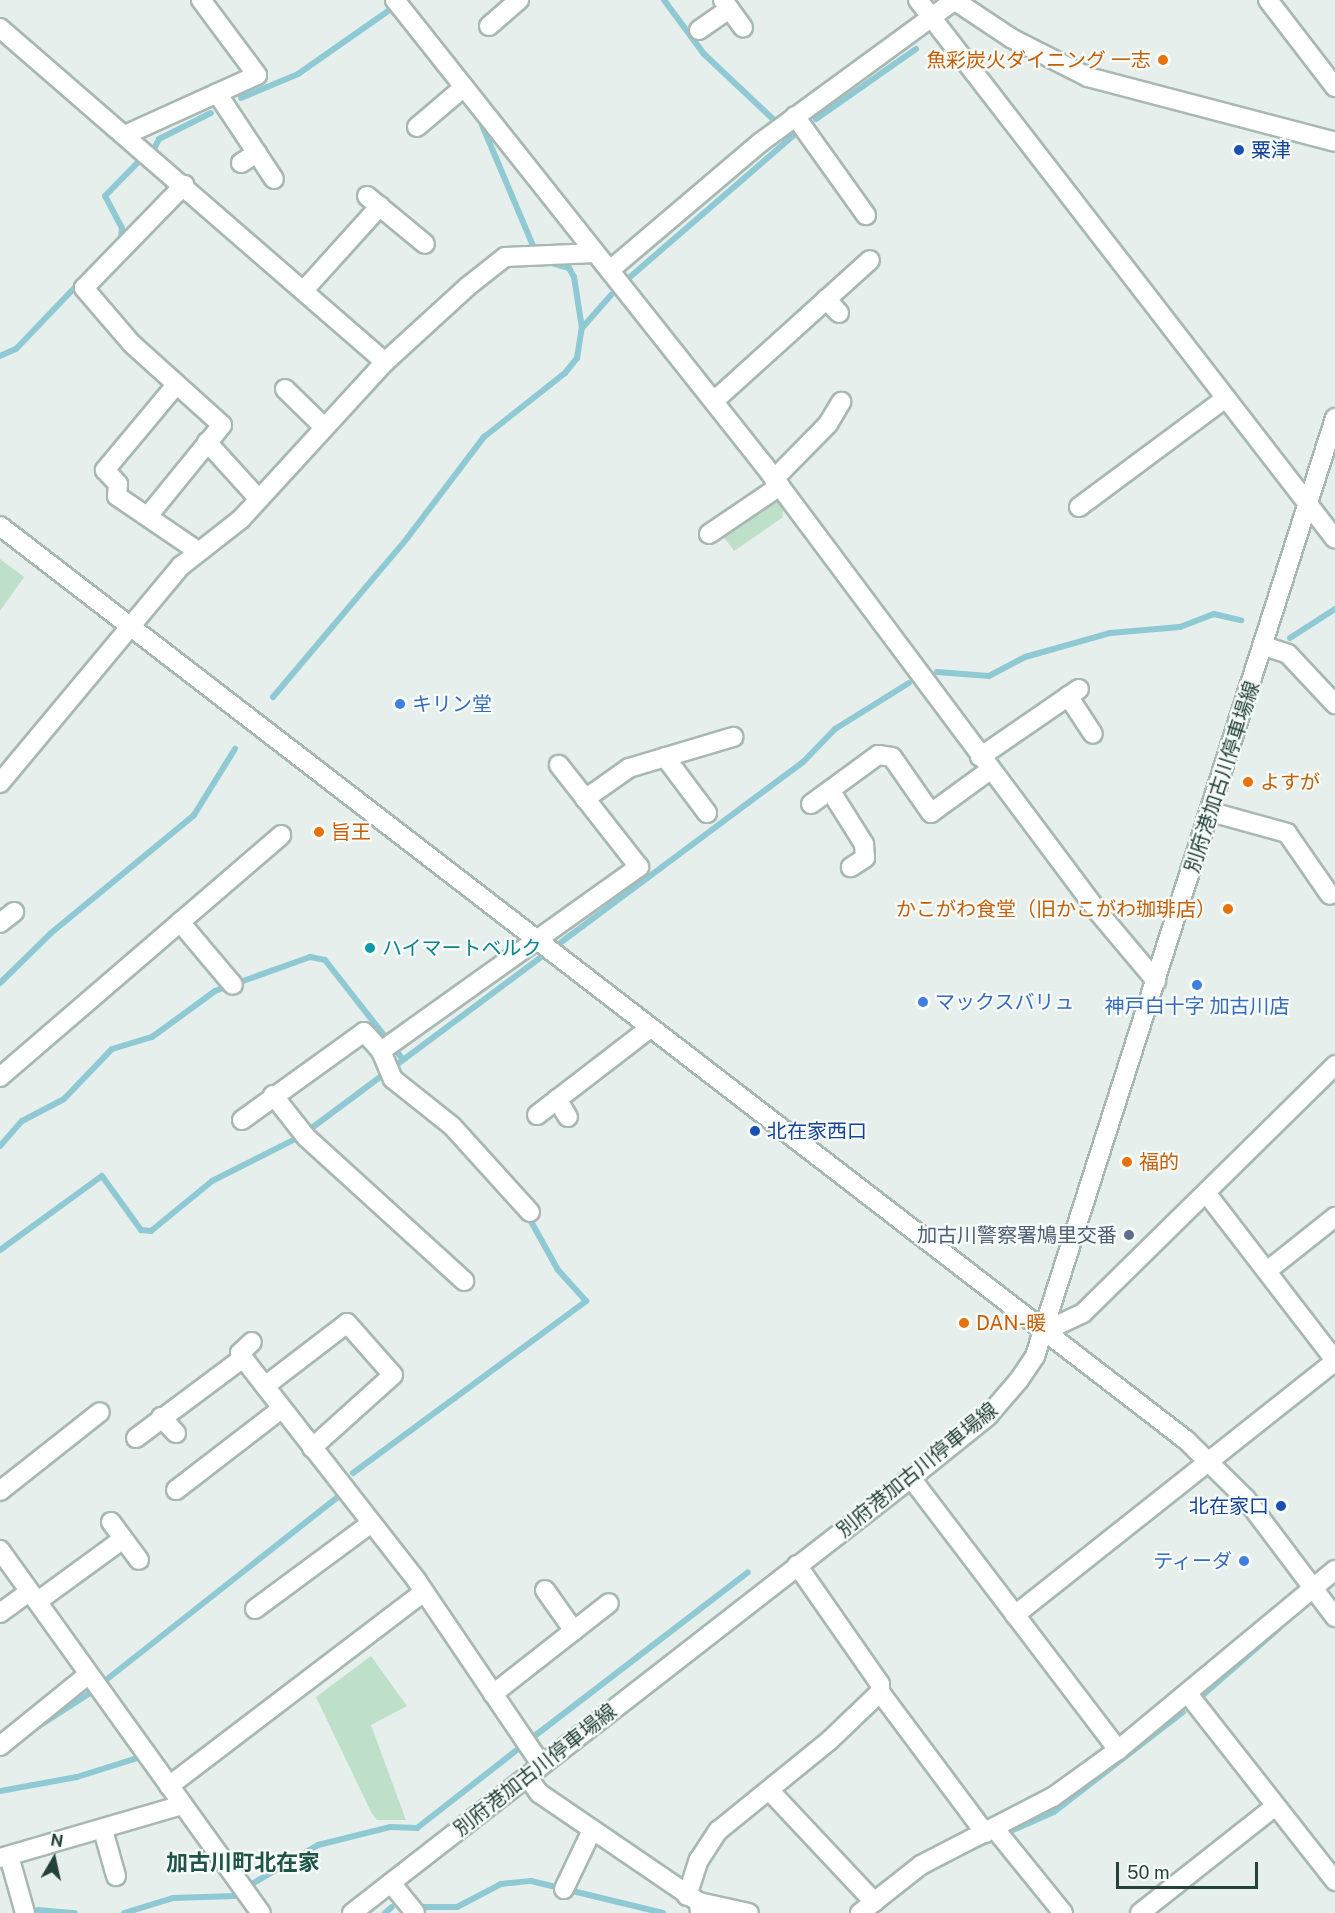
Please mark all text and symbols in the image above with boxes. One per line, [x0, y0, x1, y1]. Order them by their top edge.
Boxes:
place label: 魚彩炭火ダイニング 一志 [926, 48, 1151, 72]
marker: 魚彩炭火ダイニング 一志 [1156, 53, 1170, 67]
place label: 粟津 [1251, 138, 1291, 162]
marker: 粟津 [1232, 143, 1246, 157]
street label: 別府港加古川停車場線 [1180, 678, 1264, 876]
place label: キリン堂 [412, 692, 492, 716]
marker: キリン堂 [393, 697, 407, 711]
place label: よすが [1260, 770, 1320, 794]
marker: よすが [1241, 775, 1255, 789]
place label: 旨王 [331, 820, 371, 844]
marker: 旨王 [312, 825, 326, 839]
place label: かこがわ食堂（旧かこがわ珈琲店） [896, 897, 1216, 921]
marker: かこがわ食堂（旧かこがわ珈琲店） [1221, 902, 1235, 916]
place label: ハイマートベルク [382, 936, 542, 960]
marker: ハイマートベルク [363, 941, 377, 955]
marker: 神戸白十字 加古川店 [1190, 978, 1204, 992]
place label: マックスバリュ [935, 990, 1075, 1014]
place label: 神戸白十字 加古川店 [1105, 994, 1289, 1018]
marker: マックスバリュ [916, 995, 930, 1009]
place label: 北在家西口 [767, 1119, 867, 1143]
marker: 北在家西口 [748, 1124, 762, 1138]
place label: 福的 [1139, 1150, 1179, 1174]
marker: 福的 [1120, 1155, 1134, 1169]
place label: 加古川警察署鳩里交番 [917, 1223, 1117, 1247]
marker: 加古川警察署鳩里交番 [1122, 1228, 1136, 1242]
place label: DAN-暖 [976, 1311, 1046, 1335]
marker: DAN-暖 [957, 1316, 971, 1330]
street label: 別府港加古川停車場線 [832, 1398, 1002, 1542]
place label: 北在家口 [1189, 1494, 1269, 1518]
marker: 北在家口 [1274, 1499, 1288, 1513]
place label: ティーダ [1152, 1549, 1232, 1573]
marker: ティーダ [1237, 1554, 1251, 1568]
street label: 別府港加古川停車場線 [449, 1699, 621, 1841]
north arrow [24, 1829, 84, 1889]
text: N [49, 1830, 65, 1851]
district label: 加古川町北在家 [166, 1850, 320, 1876]
scale bar [1119, 1850, 1262, 1888]
text: 50 m [1127, 1862, 1170, 1883]

